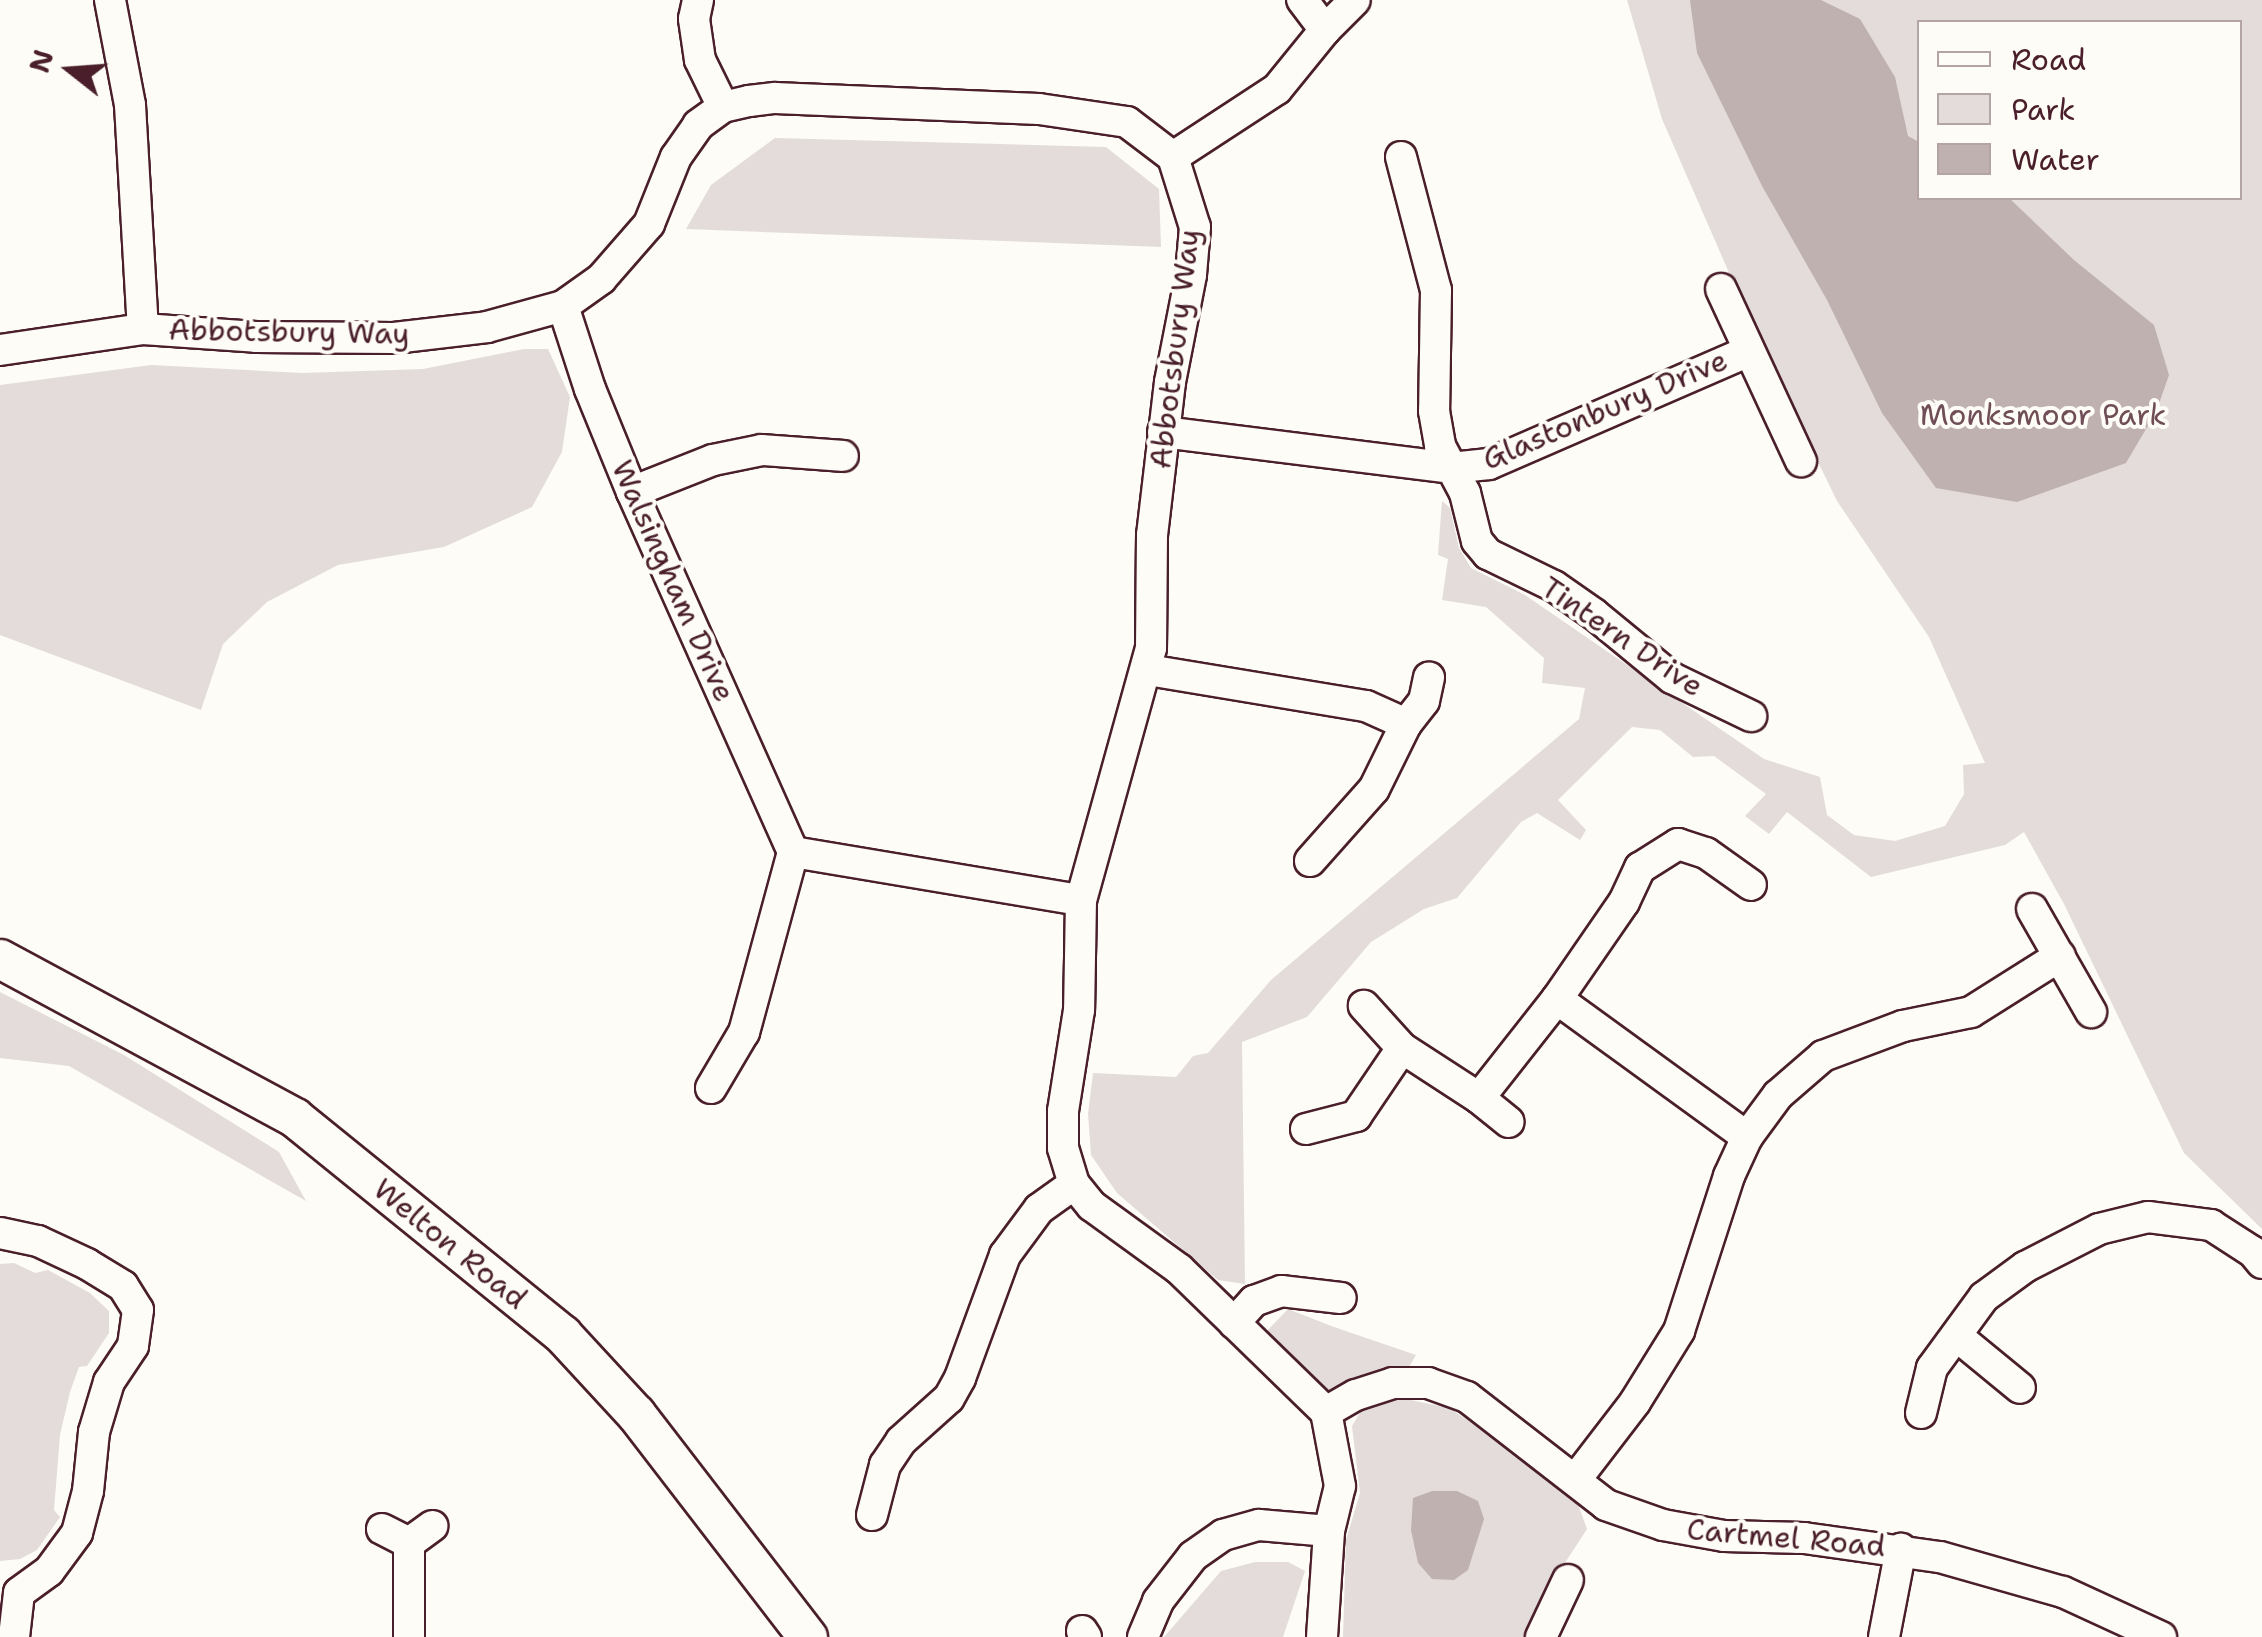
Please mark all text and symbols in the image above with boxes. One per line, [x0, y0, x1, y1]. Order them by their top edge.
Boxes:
north arrow [20, 20, 120, 120]
legend [1917, 20, 2242, 200]
text: Road [2011, 39, 2086, 80]
text: N [20, 45, 63, 77]
text: Park [2011, 89, 2075, 130]
text: Water [2011, 139, 2100, 180]
street label: Abbotsbury Way [1142, 227, 1208, 471]
street label: Abbotsbury Way [168, 312, 410, 352]
street label: Glastonbury Drive [1477, 342, 1733, 478]
park label: Monksmoor Park [1920, 397, 2166, 433]
street label: Walsingham Drive [604, 455, 742, 707]
street label: Tintern Drive [1534, 569, 1710, 705]
street label: Welton Road [366, 1171, 534, 1317]
street label: Cartmel Road [1685, 1511, 1887, 1565]

